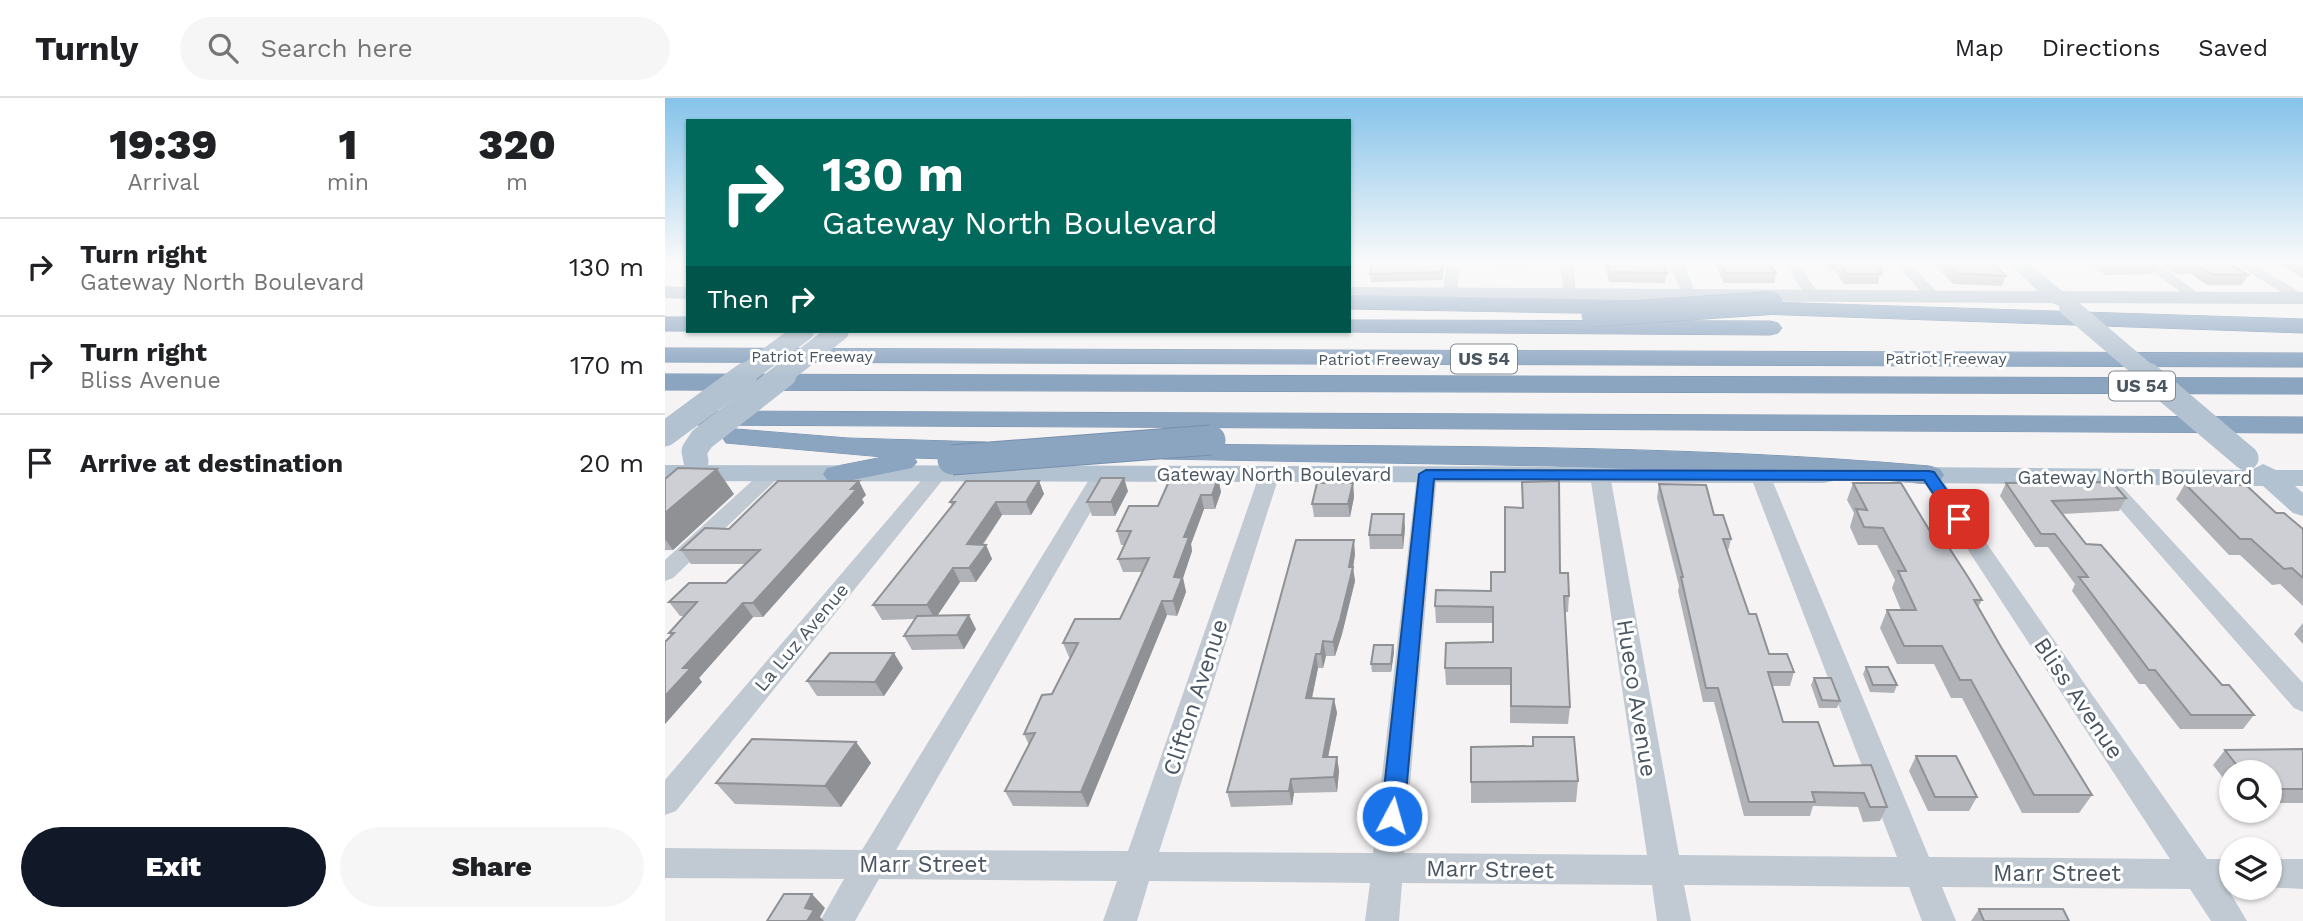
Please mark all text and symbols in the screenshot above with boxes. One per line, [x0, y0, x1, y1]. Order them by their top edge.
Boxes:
search box [180, 17, 670, 80]
text: Turnly [35, 29, 138, 68]
icon: search [204, 29, 242, 67]
text: Search here [260, 33, 413, 63]
text: Map [1955, 34, 2004, 62]
text: Directions [2042, 34, 2160, 62]
text: Saved [2198, 34, 2268, 62]
text: 19:39 [109, 120, 218, 169]
text: 1 [338, 120, 357, 169]
text: 320 [478, 120, 556, 169]
text: 130 m [822, 145, 964, 203]
icon: right [707, 147, 798, 238]
text: Arrival [127, 169, 199, 196]
text: min [327, 169, 369, 196]
text: m [506, 169, 528, 196]
text: Gateway North Boulevard [822, 204, 1218, 242]
text: Turn right [80, 239, 207, 269]
icon: right [21, 248, 59, 286]
text: 130 m [569, 252, 644, 282]
text: Gateway North Boulevard [80, 269, 364, 296]
icon: right [783, 280, 821, 318]
text: Then [707, 284, 769, 314]
text: Turn right [80, 337, 207, 367]
road number: US 54 [1451, 344, 1517, 374]
icon: right [21, 346, 59, 384]
street label: Patriot Freeway [751, 347, 873, 366]
street label: Patriot Freeway [1885, 349, 2007, 368]
text: 170 m [570, 350, 644, 380]
street label: Patriot Freeway [1318, 350, 1440, 369]
text: Bliss Avenue [80, 367, 221, 394]
road number: US 54 [2109, 372, 2175, 400]
icon: arrive [21, 444, 59, 482]
text: Arrive at destination [80, 448, 343, 478]
text: 20 m [579, 448, 644, 478]
street label: Gateway North Boulevard [1157, 463, 1391, 486]
street label: Gateway North Boulevard [2018, 466, 2252, 489]
pin [1929, 489, 1989, 549]
icon: arrive [1940, 500, 1978, 538]
street label: La Luz Avenue [749, 579, 853, 696]
street label: Clifton Avenue [1157, 616, 1233, 779]
street label: Hueco Avenue [1611, 617, 1662, 779]
street label: Bliss Avenue [2028, 632, 2129, 764]
map controls [2219, 760, 2282, 900]
button: search [2219, 760, 2282, 823]
position arrow [1355, 779, 1429, 853]
button: Exit [21, 827, 326, 907]
button: Share [340, 827, 644, 907]
button: layers [2219, 837, 2282, 900]
street label: Marr Street [859, 851, 987, 878]
street label: Marr Street [1426, 855, 1554, 884]
street label: Marr Street [1993, 860, 2121, 887]

